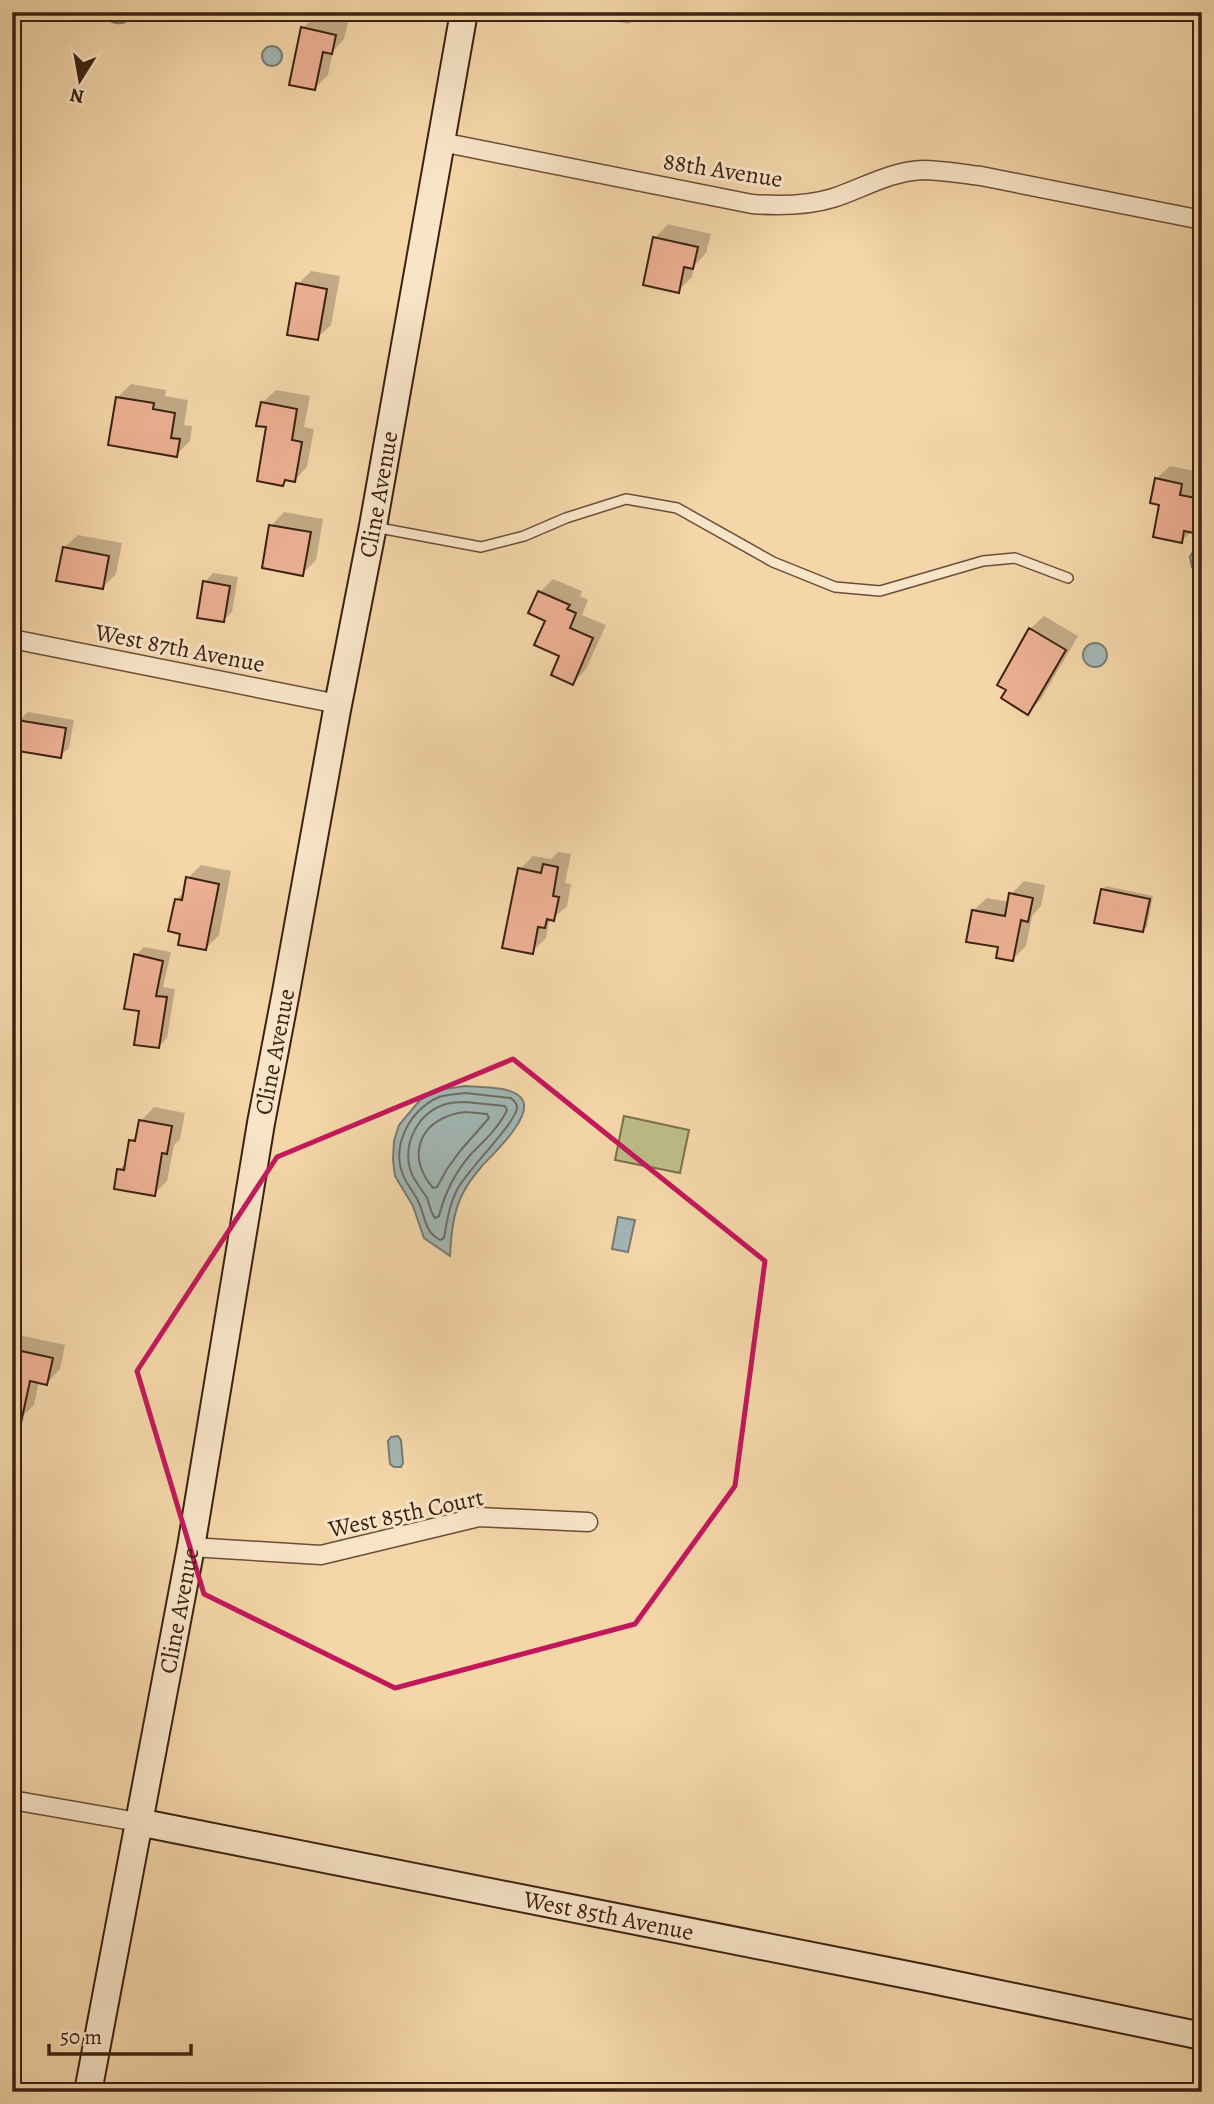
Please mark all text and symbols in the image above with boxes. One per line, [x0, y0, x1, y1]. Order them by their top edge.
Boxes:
north arrow [46, 46, 116, 116]
text: N [68, 82, 86, 110]
street label: 88th Avenue [661, 145, 785, 195]
street label: Cline Avenue [351, 429, 406, 560]
street label: West 87th Avenue [91, 616, 268, 680]
street label: Cline Avenue [247, 986, 302, 1117]
street label: West 85th Court [325, 1481, 487, 1545]
street label: Cline Avenue [151, 1545, 207, 1676]
street label: West 85th Avenue [520, 1883, 697, 1948]
scale bar [49, 2013, 191, 2057]
text: 50 m [60, 2023, 102, 2051]

